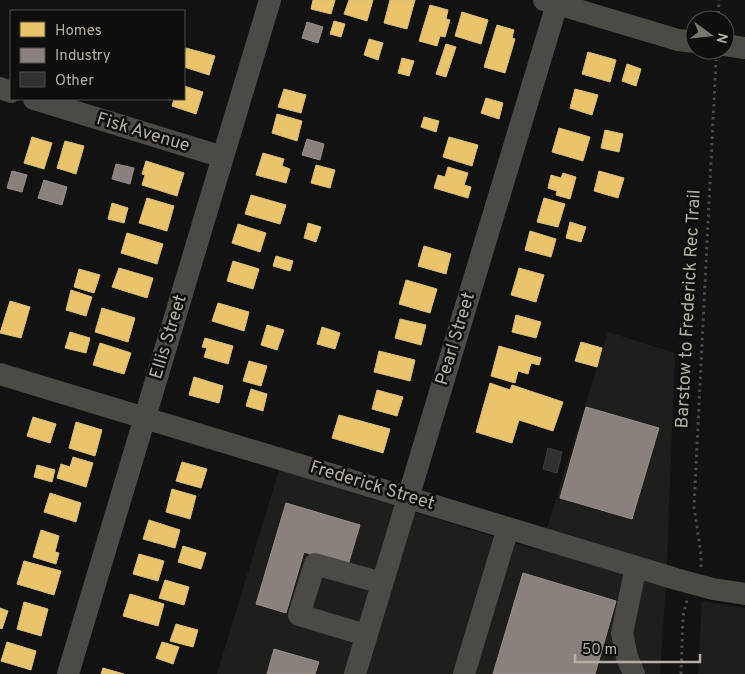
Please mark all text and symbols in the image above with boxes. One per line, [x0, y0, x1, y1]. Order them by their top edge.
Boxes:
legend [10, 10, 185, 100]
north arrow [685, 10, 735, 60]
text: Homes [55, 22, 102, 41]
text: N [712, 31, 731, 45]
text: Industry [55, 47, 111, 66]
text: Other [55, 72, 94, 91]
street label: Fisk Avenue [94, 108, 192, 158]
street label: Barstow to Frederick Rec Trail [671, 189, 707, 429]
street label: Pearl Street [431, 290, 481, 388]
street label: Ellis Street [145, 292, 193, 382]
street label: Frederick Street [307, 456, 437, 516]
scale bar [575, 632, 700, 664]
text: 50 m [582, 641, 617, 660]

